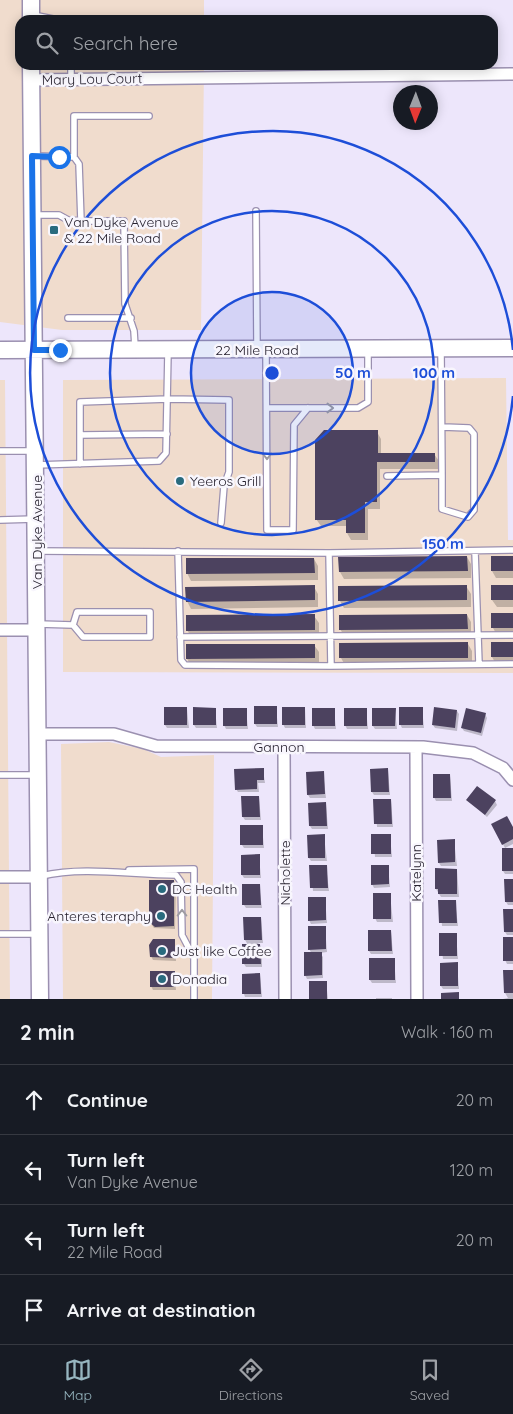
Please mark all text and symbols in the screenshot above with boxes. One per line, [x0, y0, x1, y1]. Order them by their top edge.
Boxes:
search box [15, 15, 498, 70]
icon: search [33, 29, 61, 57]
text: Search here [73, 31, 178, 55]
street label: Mary Lou Court [42, 69, 143, 89]
north arrow [393, 85, 438, 130]
route start [48, 146, 71, 169]
place label: Van Dyke Avenue & 22 Mile Road [64, 213, 178, 247]
marker: Van Dyke Avenue & 22 Mile Road [48, 224, 60, 236]
route end [49, 339, 72, 362]
street label: 22 Mile Road [215, 341, 299, 359]
text: 50 m [335, 363, 371, 382]
text: 100 m [413, 363, 455, 382]
centre of rings [263, 364, 281, 382]
one-way arrow [326, 403, 334, 413]
one-way arrow [262, 453, 272, 461]
place label: Yeeros Grill [190, 472, 262, 490]
street label: Van Dyke Avenue [28, 475, 46, 589]
marker: Yeeros Grill [174, 475, 186, 487]
text: 150 m [422, 534, 464, 553]
street label: Gannon [253, 738, 305, 756]
street label: Nicholette [276, 840, 294, 906]
street label: Katelynn [407, 844, 425, 902]
place label: DC Health [172, 880, 237, 898]
marker: DC Health [156, 883, 168, 895]
place label: Anteres teraphy [47, 907, 151, 925]
one-way arrow [177, 908, 187, 916]
marker: Anteres teraphy [155, 910, 167, 922]
place label: Just like Coffee [172, 942, 272, 960]
marker: Just like Coffee [156, 945, 168, 957]
place label: Donadia [172, 970, 227, 988]
marker: Donadia [156, 973, 168, 985]
text: 2 min [20, 1019, 75, 1045]
text: Walk · 160 m [401, 1022, 493, 1042]
icon: ahead [20, 1086, 48, 1114]
text: Continue [67, 1088, 148, 1112]
text: 20 m [456, 1090, 493, 1110]
text: Turn left [67, 1148, 145, 1172]
icon: left [20, 1156, 48, 1184]
text: 120 m [450, 1160, 493, 1180]
text: Van Dyke Avenue [67, 1172, 198, 1192]
text: Turn left [67, 1218, 145, 1242]
icon: left [20, 1226, 48, 1254]
text: 20 m [456, 1230, 493, 1250]
text: 22 Mile Road [67, 1242, 162, 1262]
icon: arrive [20, 1296, 48, 1324]
text: Arrive at destination [67, 1298, 256, 1322]
tab: Map [63, 1356, 92, 1404]
tab: Directions [219, 1356, 283, 1404]
tab: Saved [410, 1356, 450, 1404]

